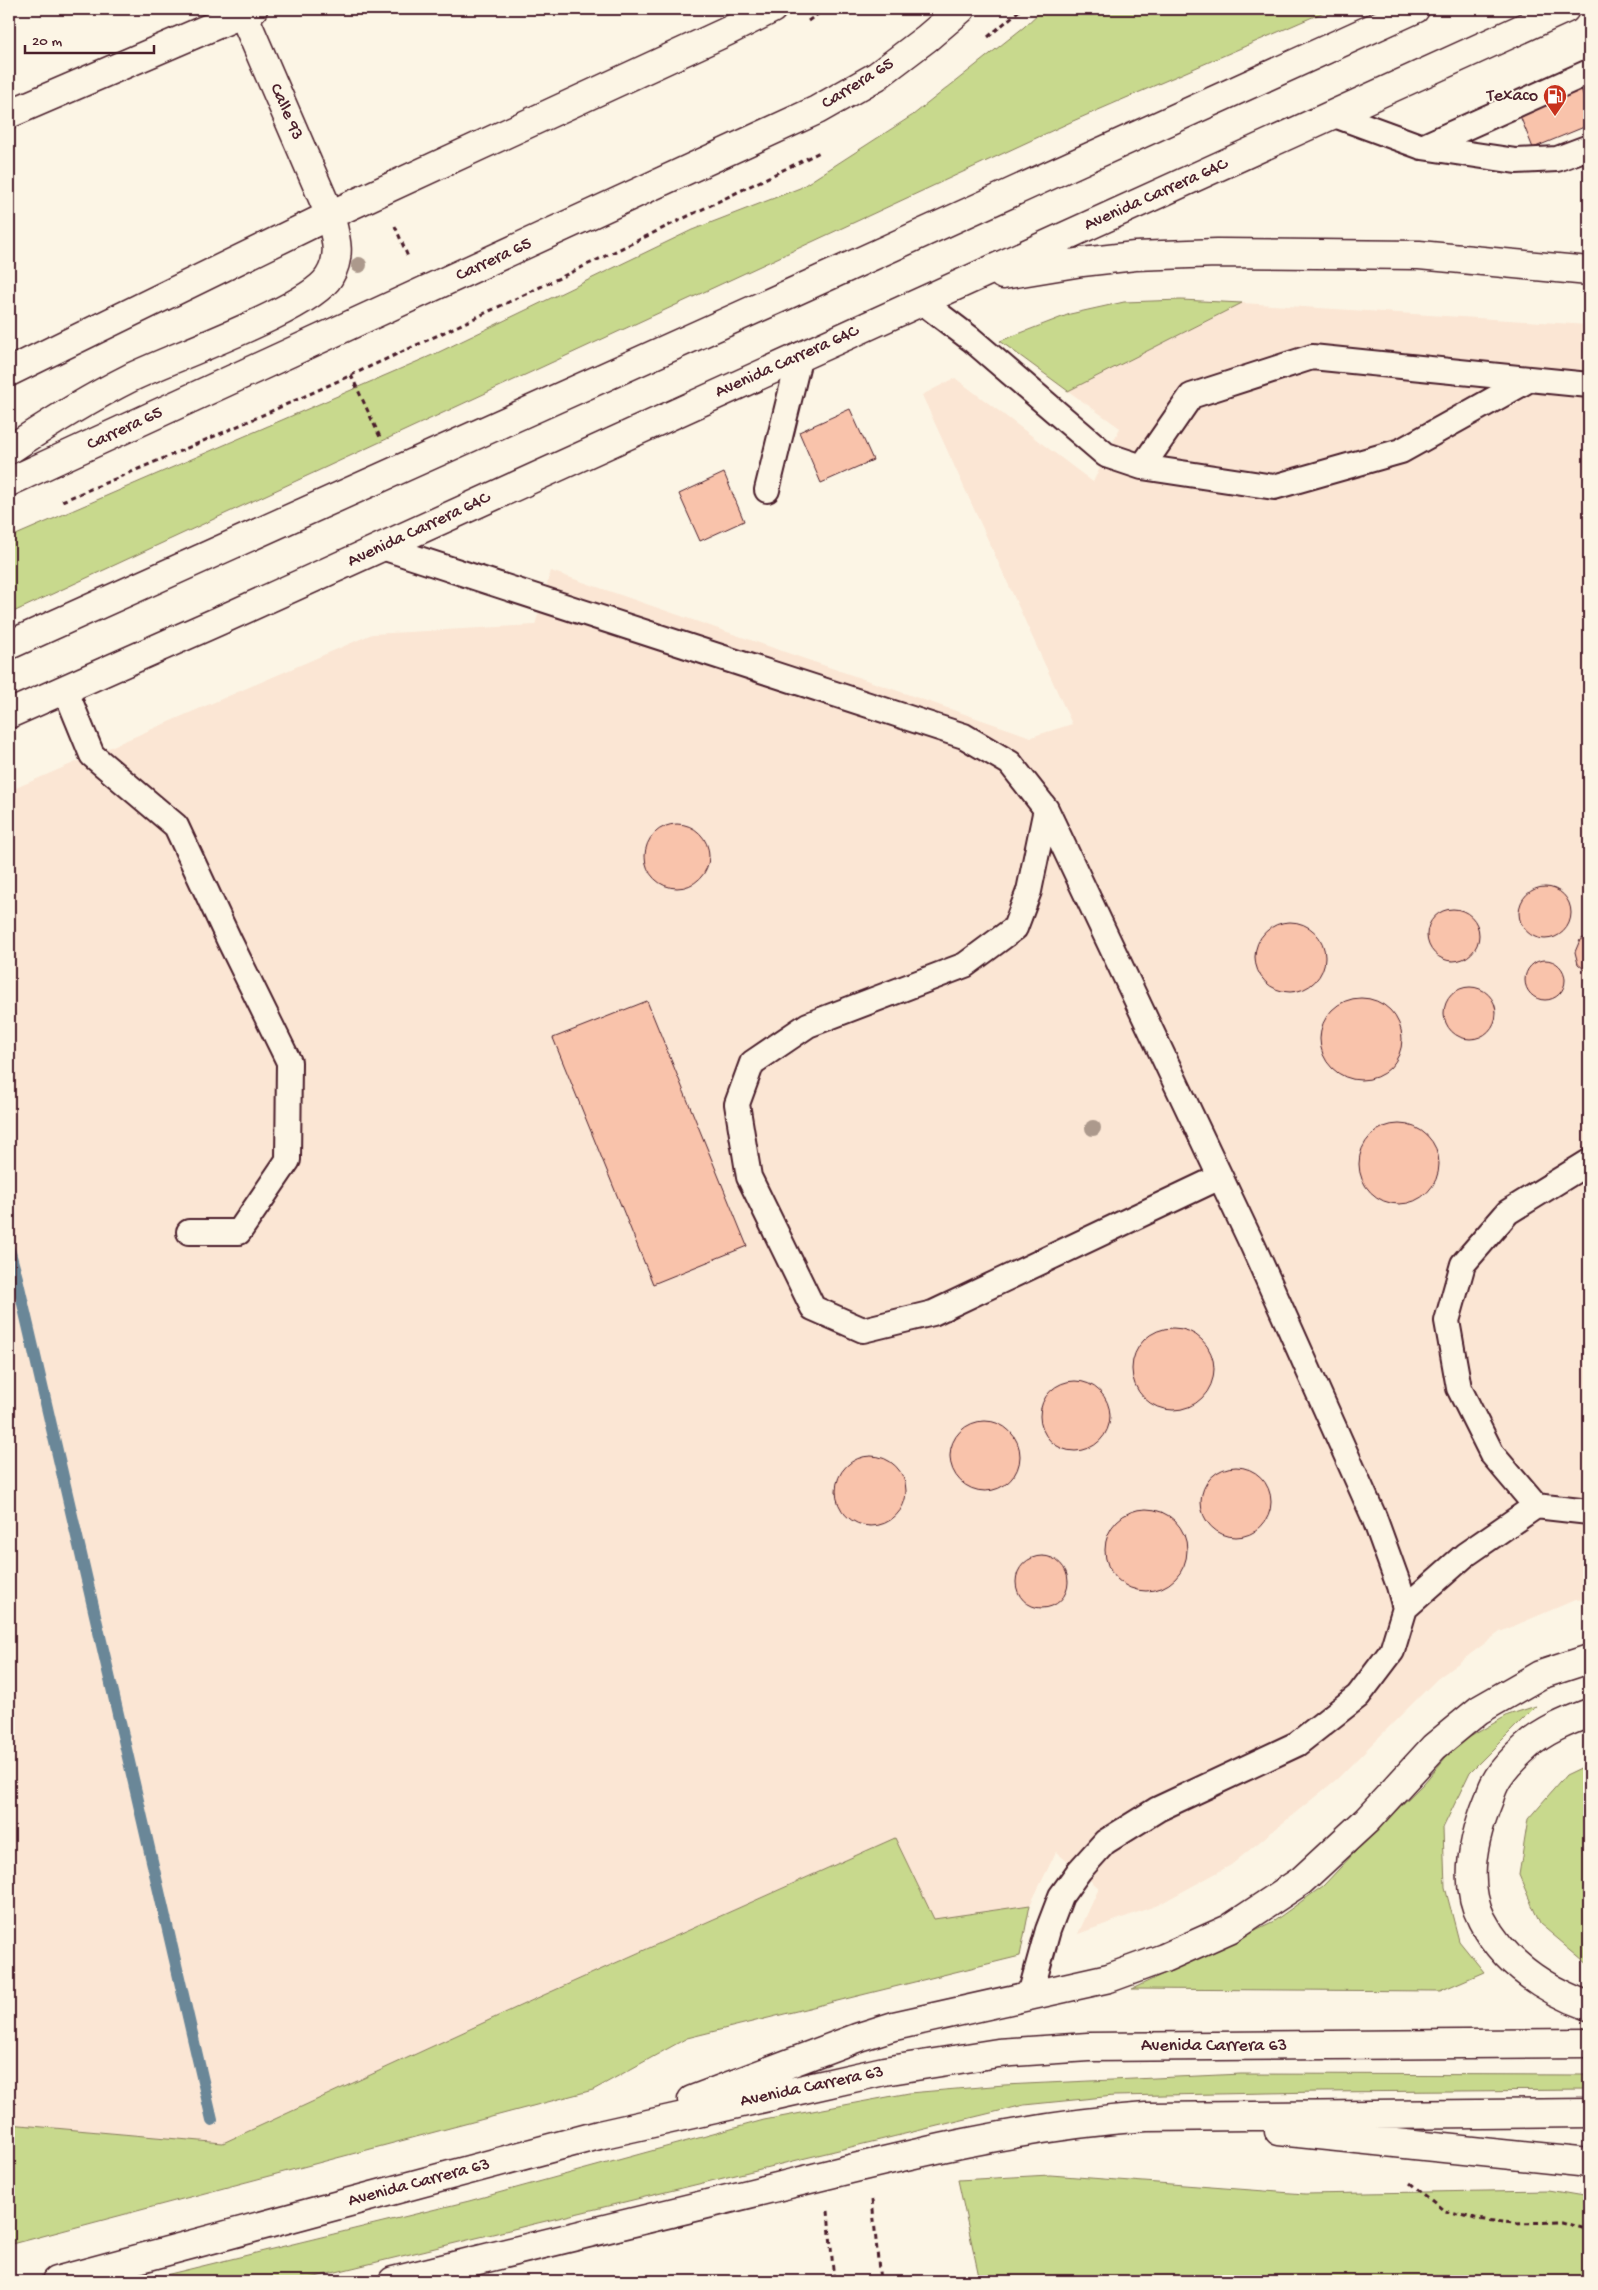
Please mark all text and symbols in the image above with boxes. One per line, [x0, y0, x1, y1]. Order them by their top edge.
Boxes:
scale bar [25, 22, 154, 54]
text: 20 m [32, 33, 62, 51]
street label: Carrera 65 [818, 54, 898, 114]
street label: Calle 93 [264, 81, 308, 143]
fuel station icon: Texaco [1542, 83, 1568, 117]
place label: Texaco [1486, 86, 1538, 107]
street label: Avenida Carrera 64C [1081, 153, 1232, 236]
street label: Carrera 65 [453, 233, 535, 287]
street label: Avenida Carrera 64C [712, 320, 863, 403]
street label: Carrera 65 [84, 402, 166, 456]
street label: Avenida Carrera 64C [344, 487, 495, 572]
street label: Avenida Carrera 63 [1141, 2036, 1287, 2057]
street label: Avenida Carrera 63 [738, 2062, 886, 2112]
street label: Avenida Carrera 63 [346, 2154, 492, 2212]

